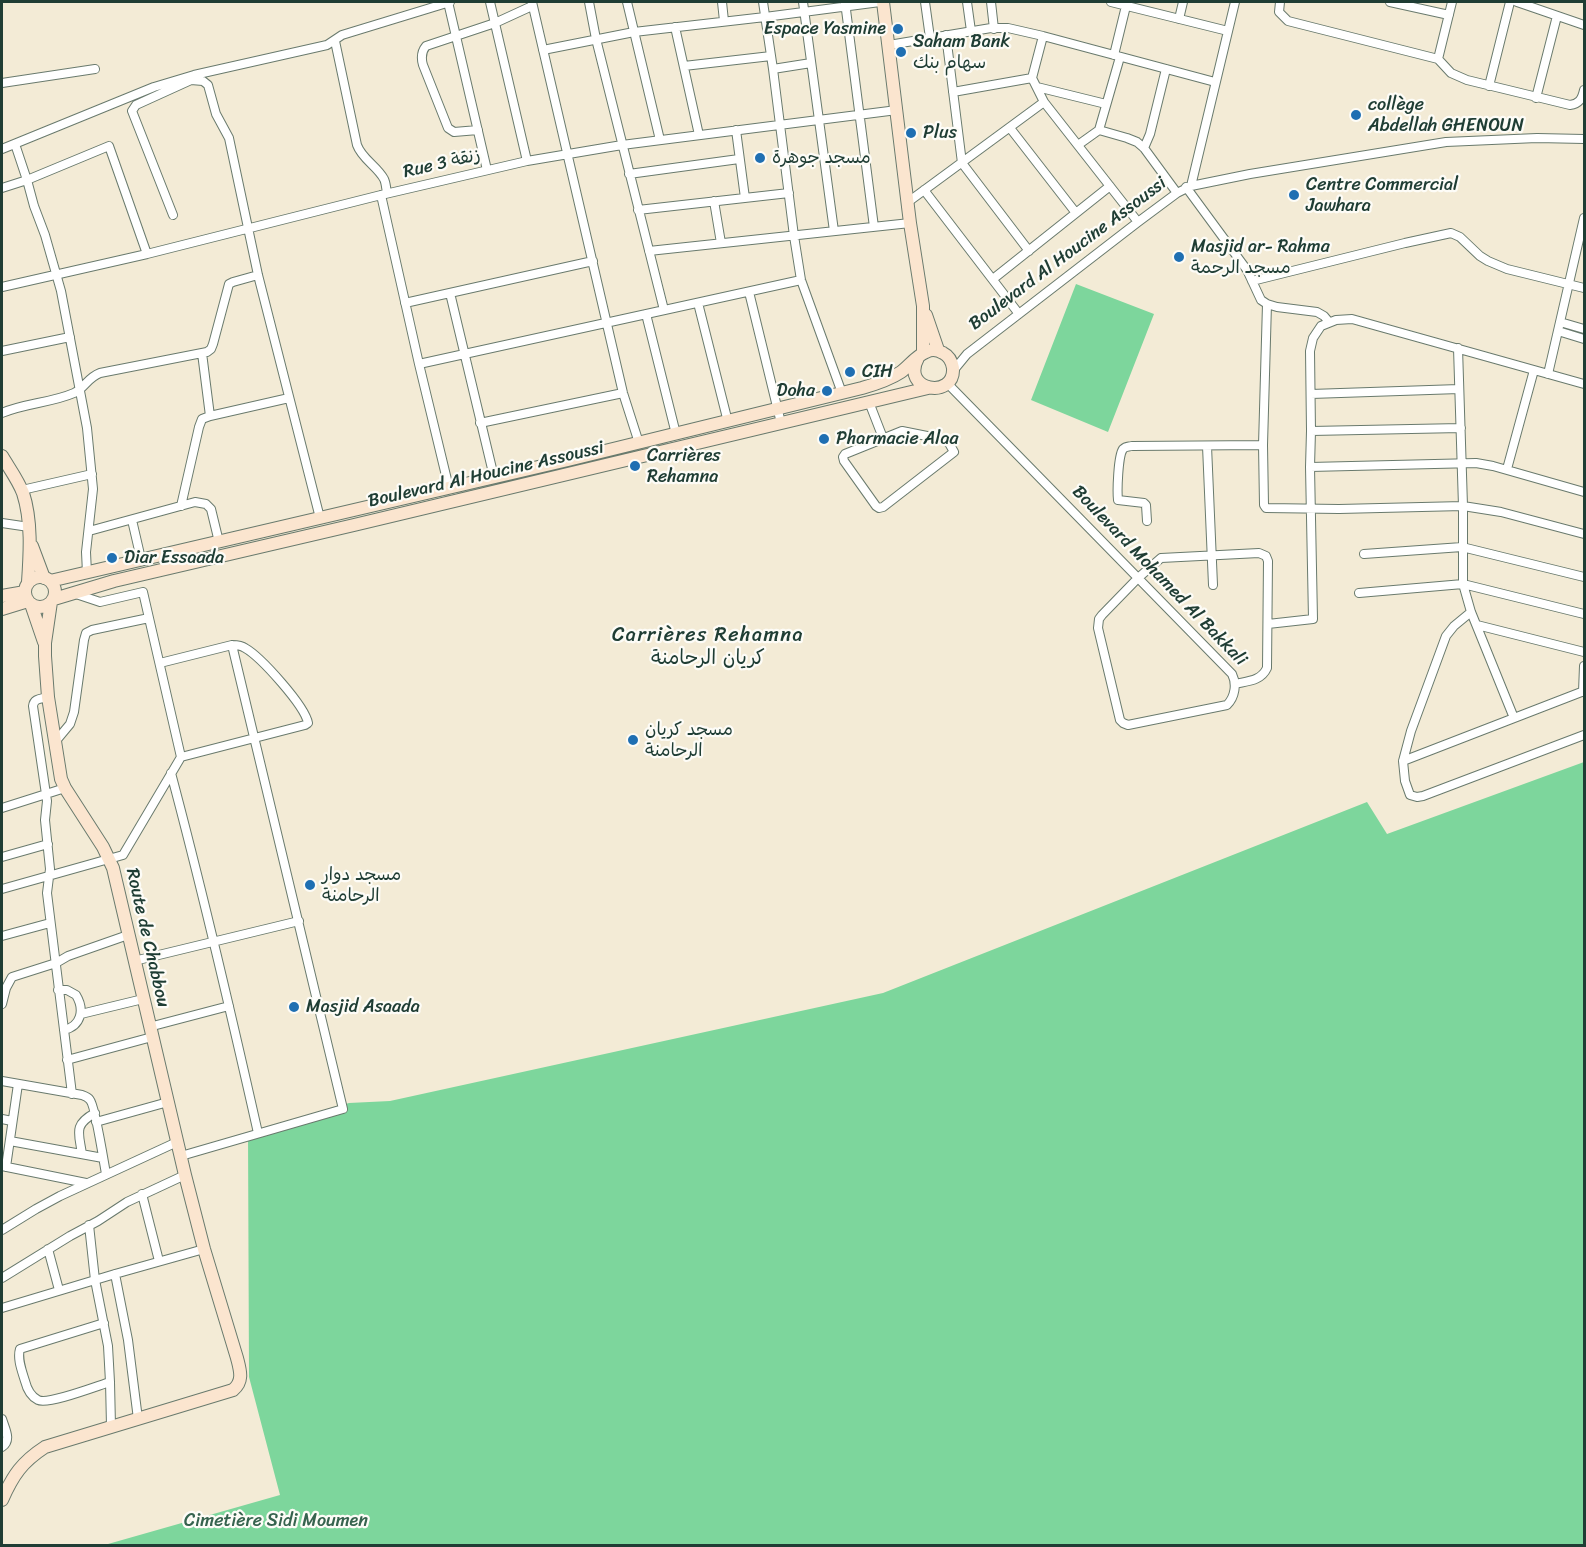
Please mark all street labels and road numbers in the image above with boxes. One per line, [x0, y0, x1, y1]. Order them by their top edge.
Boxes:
street label: Rue 3 زنقة [401, 145, 483, 183]
street label: Boulevard Al Houcine Assoussi [965, 173, 1171, 335]
street label: Boulevard Al Houcine Assoussi [366, 437, 606, 513]
street label: Boulevard Mohamed Al Bakkali [1067, 481, 1251, 671]
street label: Route de Chabbou [120, 866, 174, 1010]

